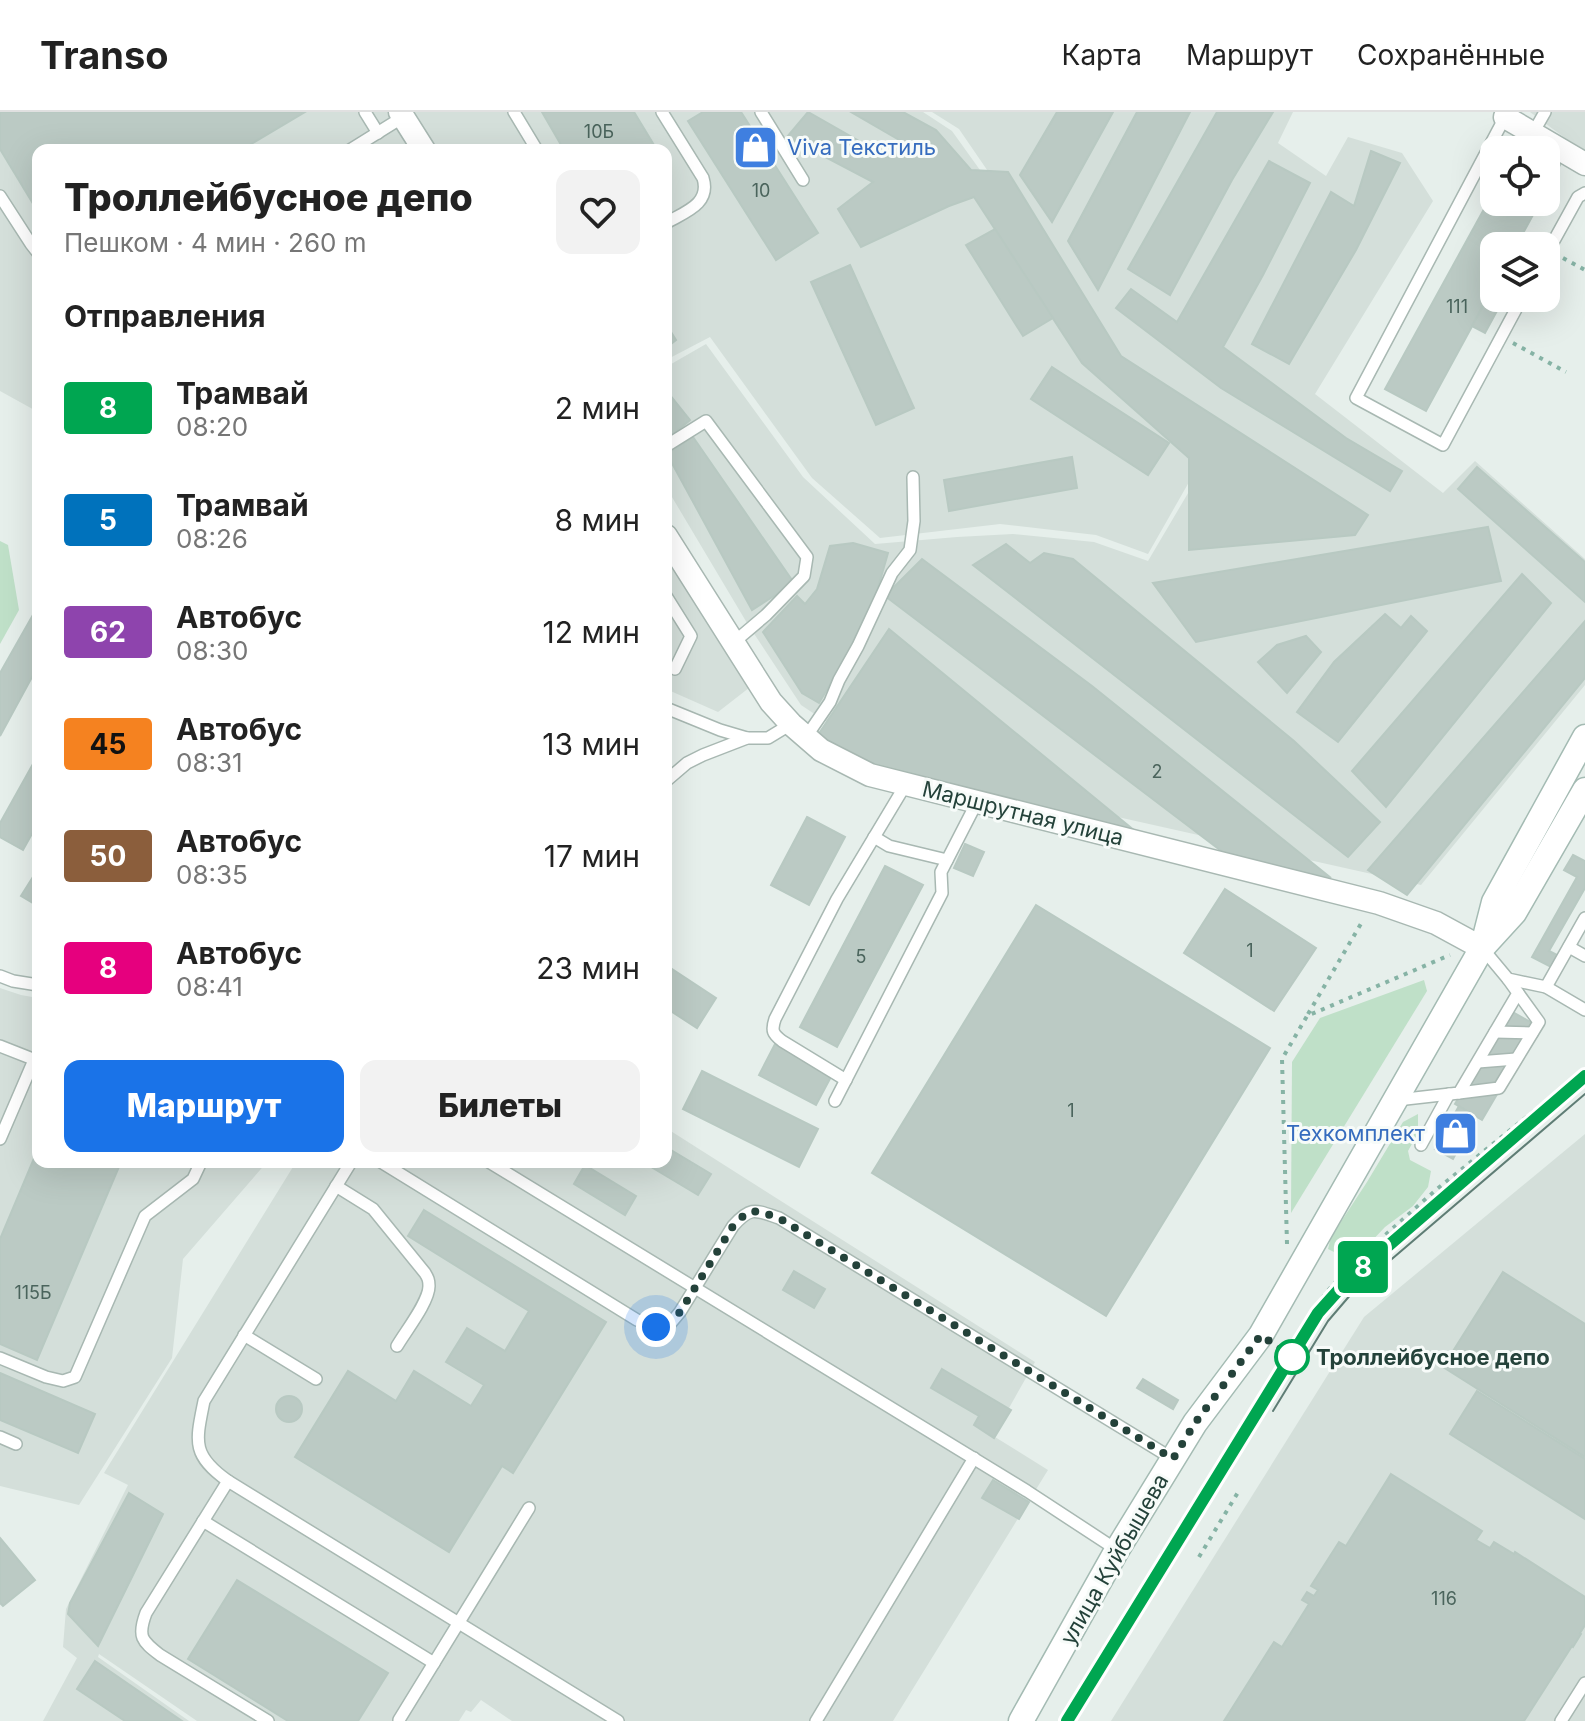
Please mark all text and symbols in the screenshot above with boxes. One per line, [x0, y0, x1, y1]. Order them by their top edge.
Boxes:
text: Transo [40, 32, 168, 78]
text: Карта [1062, 38, 1142, 72]
text: Маршрут [1186, 38, 1313, 72]
text: Сохранённые [1357, 38, 1545, 72]
house number: 10Б [584, 121, 614, 142]
shop icon: Viva Текстиль [732, 123, 780, 171]
place label: Viva Текстиль [787, 134, 936, 160]
map controls [1480, 136, 1560, 312]
button: locate [1480, 136, 1560, 216]
button: heart [556, 170, 640, 254]
text: Троллейбусное депо [64, 174, 473, 220]
house number: 10 [752, 180, 770, 201]
text: Пешком · 4 мин · 260 m [64, 227, 367, 258]
button: layers [1480, 232, 1560, 312]
house number: 111 [1446, 296, 1468, 317]
text: Отправления [64, 298, 266, 334]
text: Трамвай [176, 375, 309, 411]
text: 2 мин [555, 390, 640, 426]
text: 8 [99, 391, 117, 425]
text: 08:20 [176, 411, 248, 442]
text: Трамвай [176, 487, 309, 523]
text: 8 мин [554, 502, 640, 538]
text: 5 [99, 503, 117, 537]
text: 08:26 [176, 523, 248, 554]
text: Автобус [176, 599, 302, 635]
text: 12 мин [542, 614, 640, 650]
text: 62 [90, 615, 126, 649]
text: 08:30 [176, 635, 248, 666]
text: Автобус [176, 711, 302, 747]
text: 13 мин [542, 726, 640, 762]
text: 45 [90, 727, 126, 761]
text: 08:31 [176, 747, 243, 778]
house number: 2 [1152, 761, 1162, 782]
street label: Маршрутная улица [920, 775, 1126, 851]
text: Автобус [176, 823, 302, 859]
text: 17 мин [544, 838, 640, 874]
text: 50 [90, 839, 126, 873]
text: 08:35 [176, 859, 248, 890]
text: Автобус [176, 935, 302, 971]
house number: 1 [1246, 940, 1254, 961]
house number: 5 [856, 946, 866, 967]
text: 23 мин [536, 950, 640, 986]
text: 8 [99, 951, 117, 985]
text: 08:41 [176, 971, 243, 1002]
button: Маршрут [64, 1060, 344, 1152]
button: Билеты [360, 1060, 640, 1152]
house number: 1 [1067, 1100, 1075, 1121]
shop icon: Техкомплект [1432, 1109, 1480, 1157]
place label: Техкомплект [1286, 1120, 1426, 1146]
line badge: 8 [1337, 1241, 1389, 1293]
text: 8 [1354, 1250, 1372, 1284]
house number: 115Б [14, 1282, 52, 1303]
your location [636, 1307, 676, 1347]
marker: Троллейбусное депо [1275, 1340, 1309, 1374]
place label: Троллейбусное депо [1316, 1344, 1550, 1370]
street label: улица Куйбышева [1055, 1469, 1173, 1649]
house number: 116 [1431, 1588, 1457, 1609]

